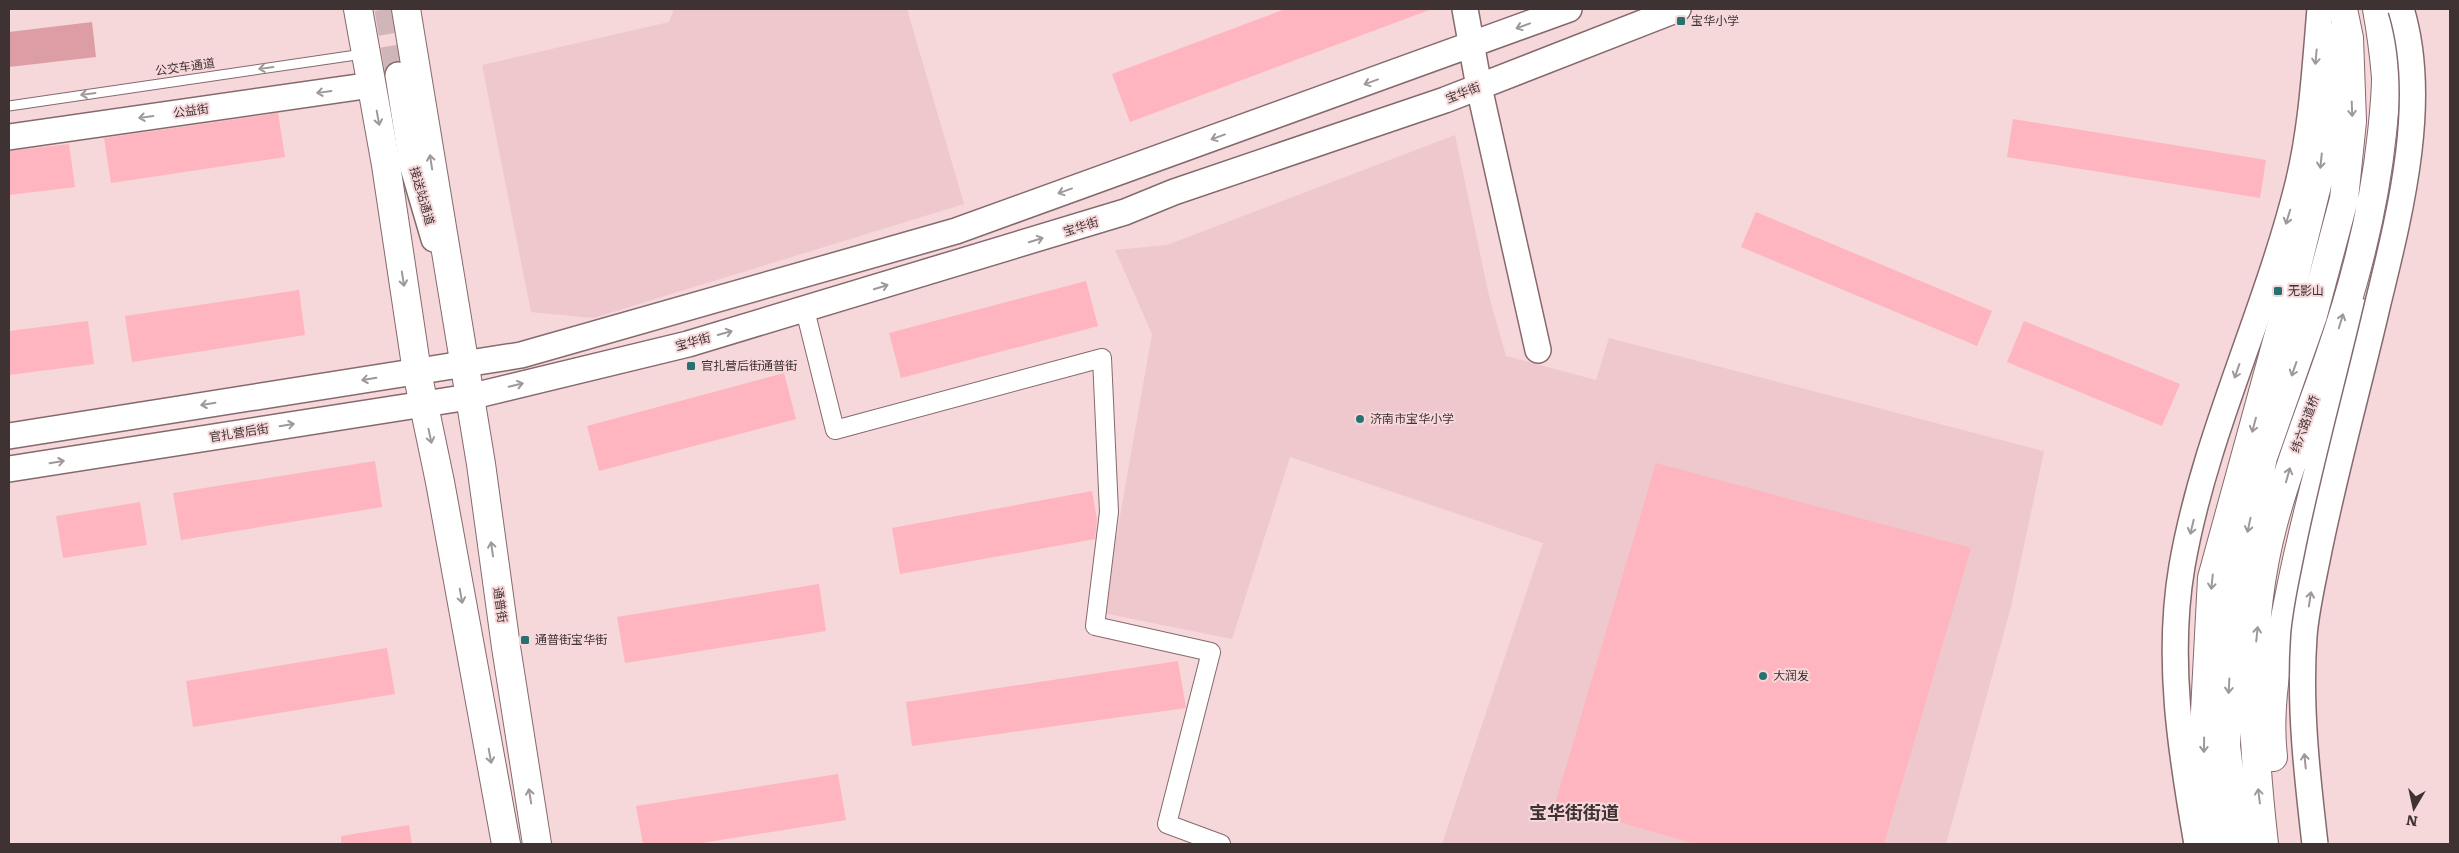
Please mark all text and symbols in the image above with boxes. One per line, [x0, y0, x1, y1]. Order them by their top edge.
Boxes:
place label: 宝华小学 [1691, 11, 1739, 29]
marker: 宝华小学 [1675, 15, 1687, 27]
one-way arrow [1516, 22, 1531, 31]
one-way arrow [2311, 49, 2321, 65]
street label: 公交车通道 [154, 53, 216, 79]
one-way arrow [258, 63, 274, 73]
street label: 宝华街 [1443, 77, 1483, 107]
one-way arrow [1363, 78, 1379, 87]
one-way arrow [316, 87, 332, 97]
one-way arrow [80, 90, 96, 100]
street label: 公益街 [172, 99, 210, 121]
one-way arrow [2347, 101, 2356, 117]
one-way arrow [373, 110, 383, 126]
one-way arrow [138, 113, 154, 123]
one-way arrow [1210, 132, 1226, 142]
one-way arrow [2317, 153, 2326, 169]
one-way arrow [426, 154, 436, 170]
street label: 接送站通道 [406, 164, 440, 227]
one-way arrow [1057, 187, 1073, 196]
one-way arrow [2282, 209, 2292, 225]
street label: 宝华街 [1061, 212, 1101, 240]
one-way arrow [1028, 235, 1044, 245]
one-way arrow [398, 271, 408, 287]
place label: 无影山 [2288, 281, 2324, 299]
one-way arrow [872, 282, 888, 292]
marker: 无影山 [2272, 285, 2284, 297]
one-way arrow [2336, 313, 2346, 329]
street label: 宝华街 [673, 328, 712, 354]
one-way arrow [716, 328, 732, 338]
place label: 官扎营后街通普街 [701, 356, 797, 374]
marker: 官扎营后街通普街 [685, 360, 697, 372]
one-way arrow [2289, 361, 2298, 376]
one-way arrow [2232, 363, 2241, 379]
one-way arrow [361, 374, 377, 384]
one-way arrow [508, 380, 524, 389]
street label: 纬六路道桥 [2285, 392, 2323, 455]
one-way arrow [200, 400, 216, 410]
place label: 济南市宝华小学 [1370, 409, 1454, 427]
marker: 济南市宝华小学 [1354, 413, 1366, 425]
one-way arrow [2248, 417, 2258, 433]
street label: 官扎营后街 [208, 418, 270, 446]
one-way arrow [278, 420, 294, 430]
one-way arrow [426, 428, 435, 444]
one-way arrow [49, 456, 65, 466]
one-way arrow [2283, 467, 2293, 483]
one-way arrow [2243, 516, 2253, 532]
one-way arrow [2187, 519, 2196, 535]
one-way arrow [487, 541, 497, 557]
one-way arrow [2207, 574, 2217, 590]
street label: 通普街 [490, 586, 512, 624]
one-way arrow [456, 588, 466, 604]
one-way arrow [2306, 592, 2316, 608]
one-way arrow [2252, 626, 2262, 642]
place label: 通普街宝华街 [535, 630, 607, 648]
marker: 通普街宝华街 [519, 634, 531, 646]
place label: 大润发 [1773, 666, 1809, 684]
marker: 大润发 [1757, 670, 1769, 682]
one-way arrow [2224, 677, 2233, 693]
one-way arrow [2199, 736, 2209, 752]
one-way arrow [485, 748, 495, 764]
one-way arrow [2301, 753, 2310, 769]
north arrow [2389, 783, 2439, 833]
one-way arrow [524, 788, 534, 804]
one-way arrow [2254, 788, 2264, 804]
district label: 宝华街街道 [1529, 798, 1619, 825]
text: N [2404, 811, 2419, 833]

